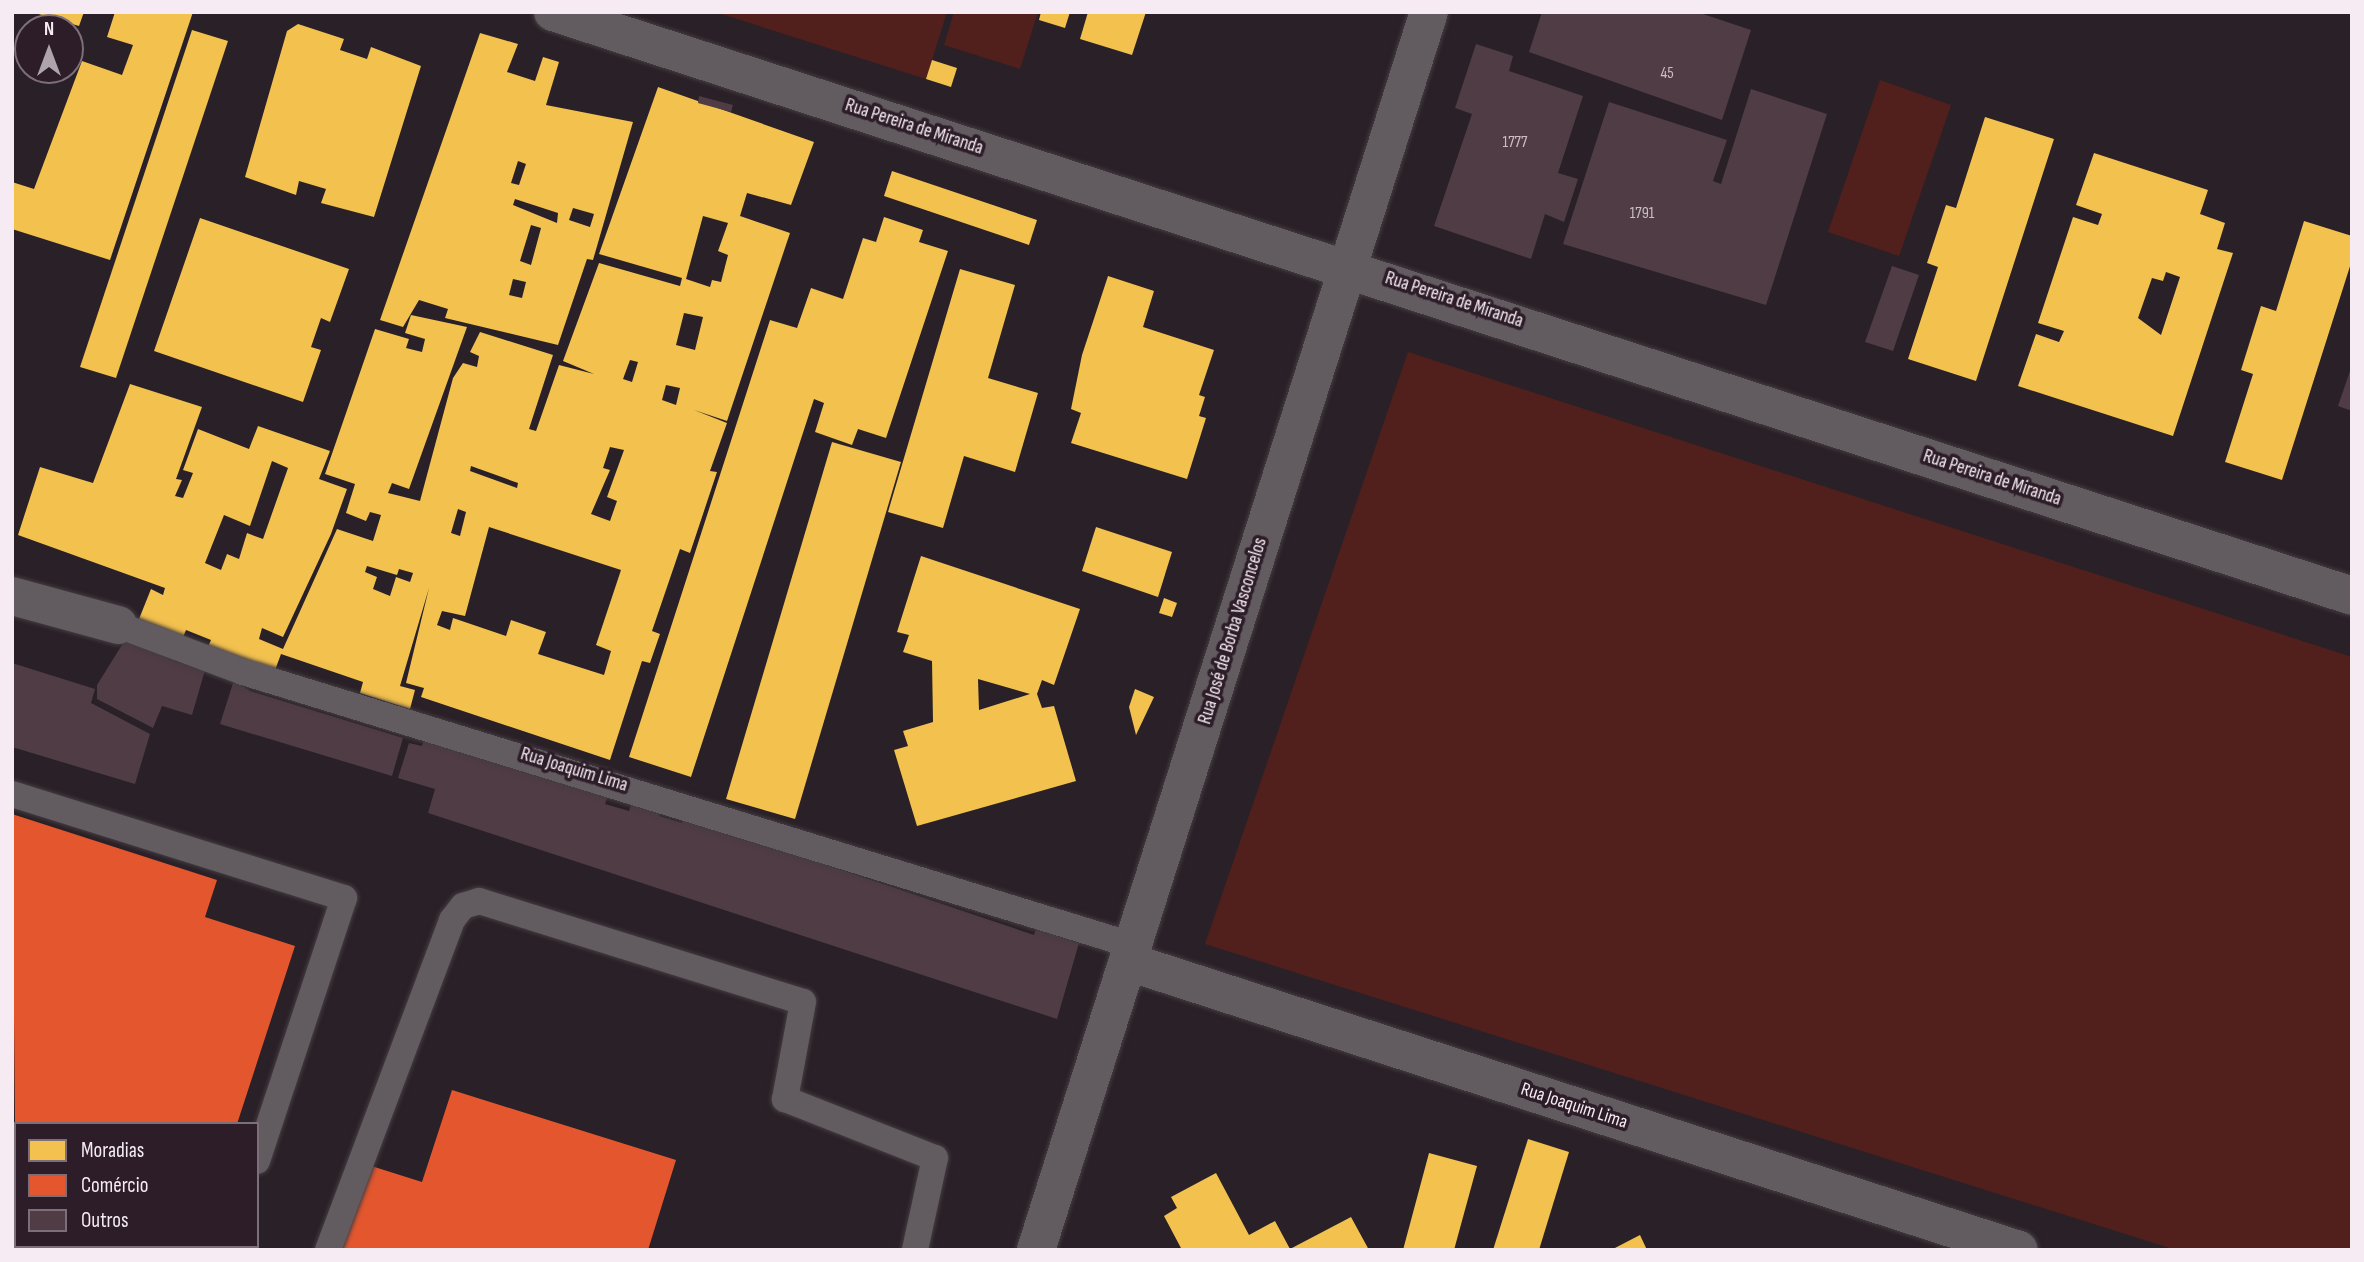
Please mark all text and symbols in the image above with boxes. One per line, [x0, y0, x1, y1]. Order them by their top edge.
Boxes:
north arrow [14, 14, 84, 84]
text: N [44, 18, 54, 41]
house number: 45 [1660, 64, 1674, 84]
street label: Rua Pereira de Miranda [842, 94, 986, 160]
house number: 1777 [1503, 133, 1527, 153]
house number: 1791 [1630, 204, 1654, 224]
street label: Rua Pereira de Miranda [1382, 267, 1526, 333]
street label: Rua Pereira de Miranda [1920, 445, 2064, 511]
street label: Rua José de Borba Vasconcelos [1194, 535, 1272, 727]
street label: Rua Joaquim Lima [518, 743, 630, 797]
street label: Rua Joaquim Lima [1518, 1078, 1630, 1134]
legend [14, 1122, 259, 1248]
text: Moradias [81, 1138, 144, 1163]
text: Comércio [81, 1173, 148, 1198]
text: Outros [81, 1208, 128, 1233]

